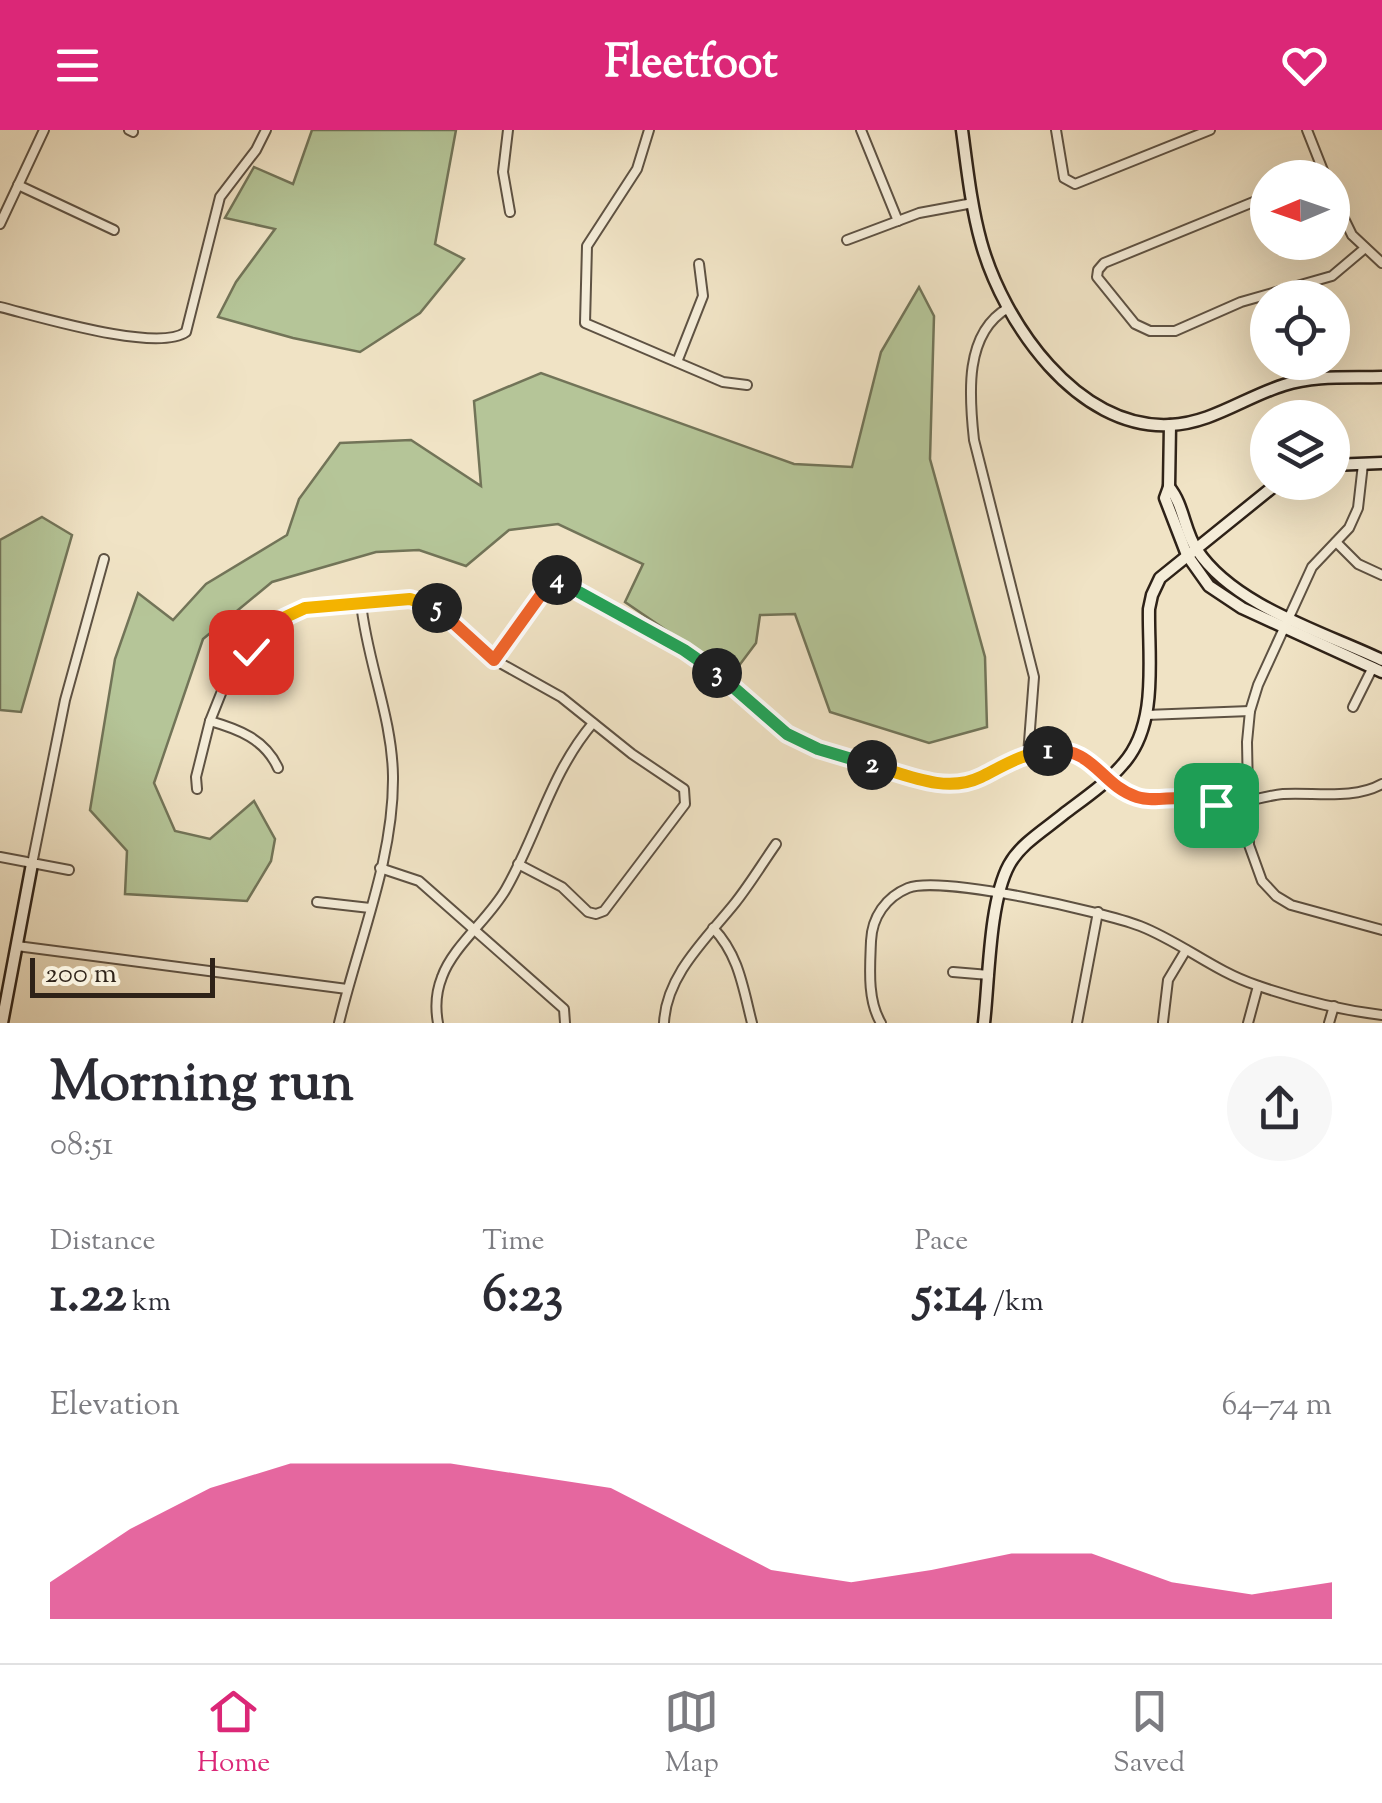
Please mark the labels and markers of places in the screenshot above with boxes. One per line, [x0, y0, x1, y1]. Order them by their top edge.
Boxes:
pin: 4 [532, 555, 582, 605]
pin: 5 [412, 583, 462, 633]
pin [209, 610, 294, 695]
pin: 3 [692, 648, 742, 698]
pin: 1 [1023, 726, 1073, 776]
pin: 2 [847, 740, 897, 790]
pin [1174, 763, 1259, 848]

